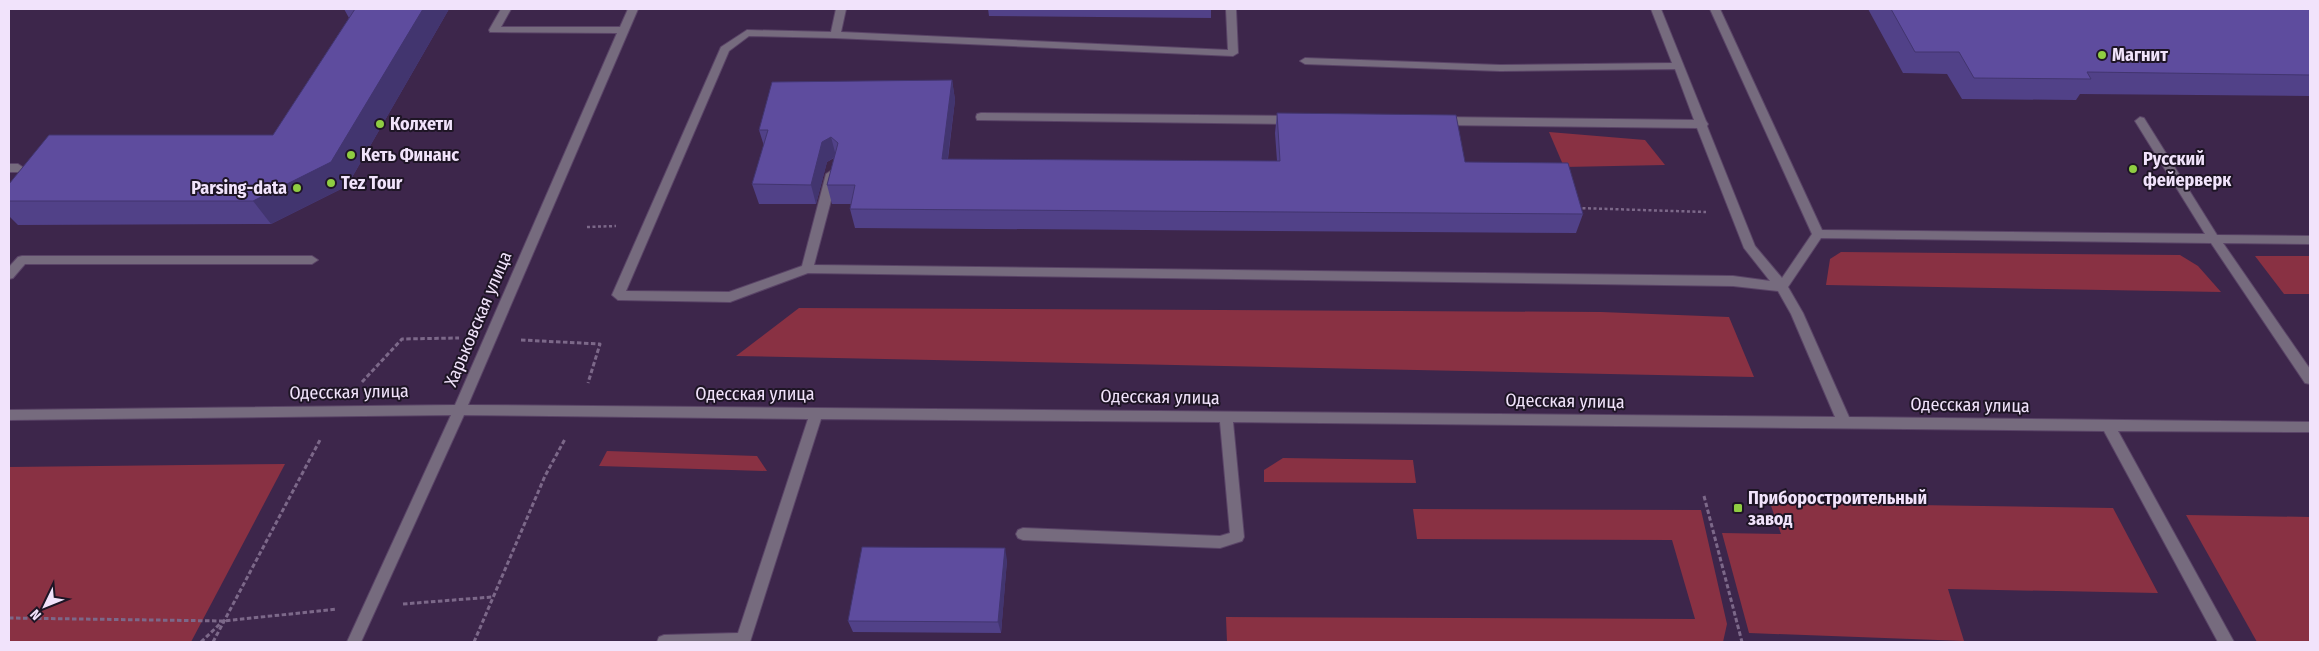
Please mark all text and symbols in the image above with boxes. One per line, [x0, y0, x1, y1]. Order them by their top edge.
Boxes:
place label: Магнит [2112, 44, 2168, 66]
marker: Магнит [2096, 49, 2108, 61]
place label: Колхети [390, 113, 453, 135]
marker: Колхети [374, 118, 386, 130]
place label: Кеть Финанс [361, 144, 459, 166]
place label: Русский фейерверк [2143, 148, 2232, 191]
marker: Кеть Финанс [345, 149, 357, 161]
marker: Русский фейерверк [2127, 163, 2139, 175]
place label: Tez Tour [341, 172, 403, 194]
place label: Parsing-data [191, 177, 287, 199]
marker: Tez Tour [325, 177, 337, 189]
marker: Parsing-data [291, 182, 303, 194]
street label: Харьковская улица [440, 248, 517, 390]
street label: Одесская улица [289, 380, 409, 404]
street label: Одесская улица [695, 383, 815, 405]
street label: Одесская улица [1100, 385, 1220, 409]
street label: Одесская улица [1505, 389, 1625, 413]
street label: Одесская улица [1910, 393, 2030, 417]
place label: Приборостроительный завод [1748, 487, 1927, 530]
marker: Приборостроительный завод [1732, 502, 1744, 514]
north arrow [20, 581, 70, 631]
text: N [27, 606, 45, 623]

